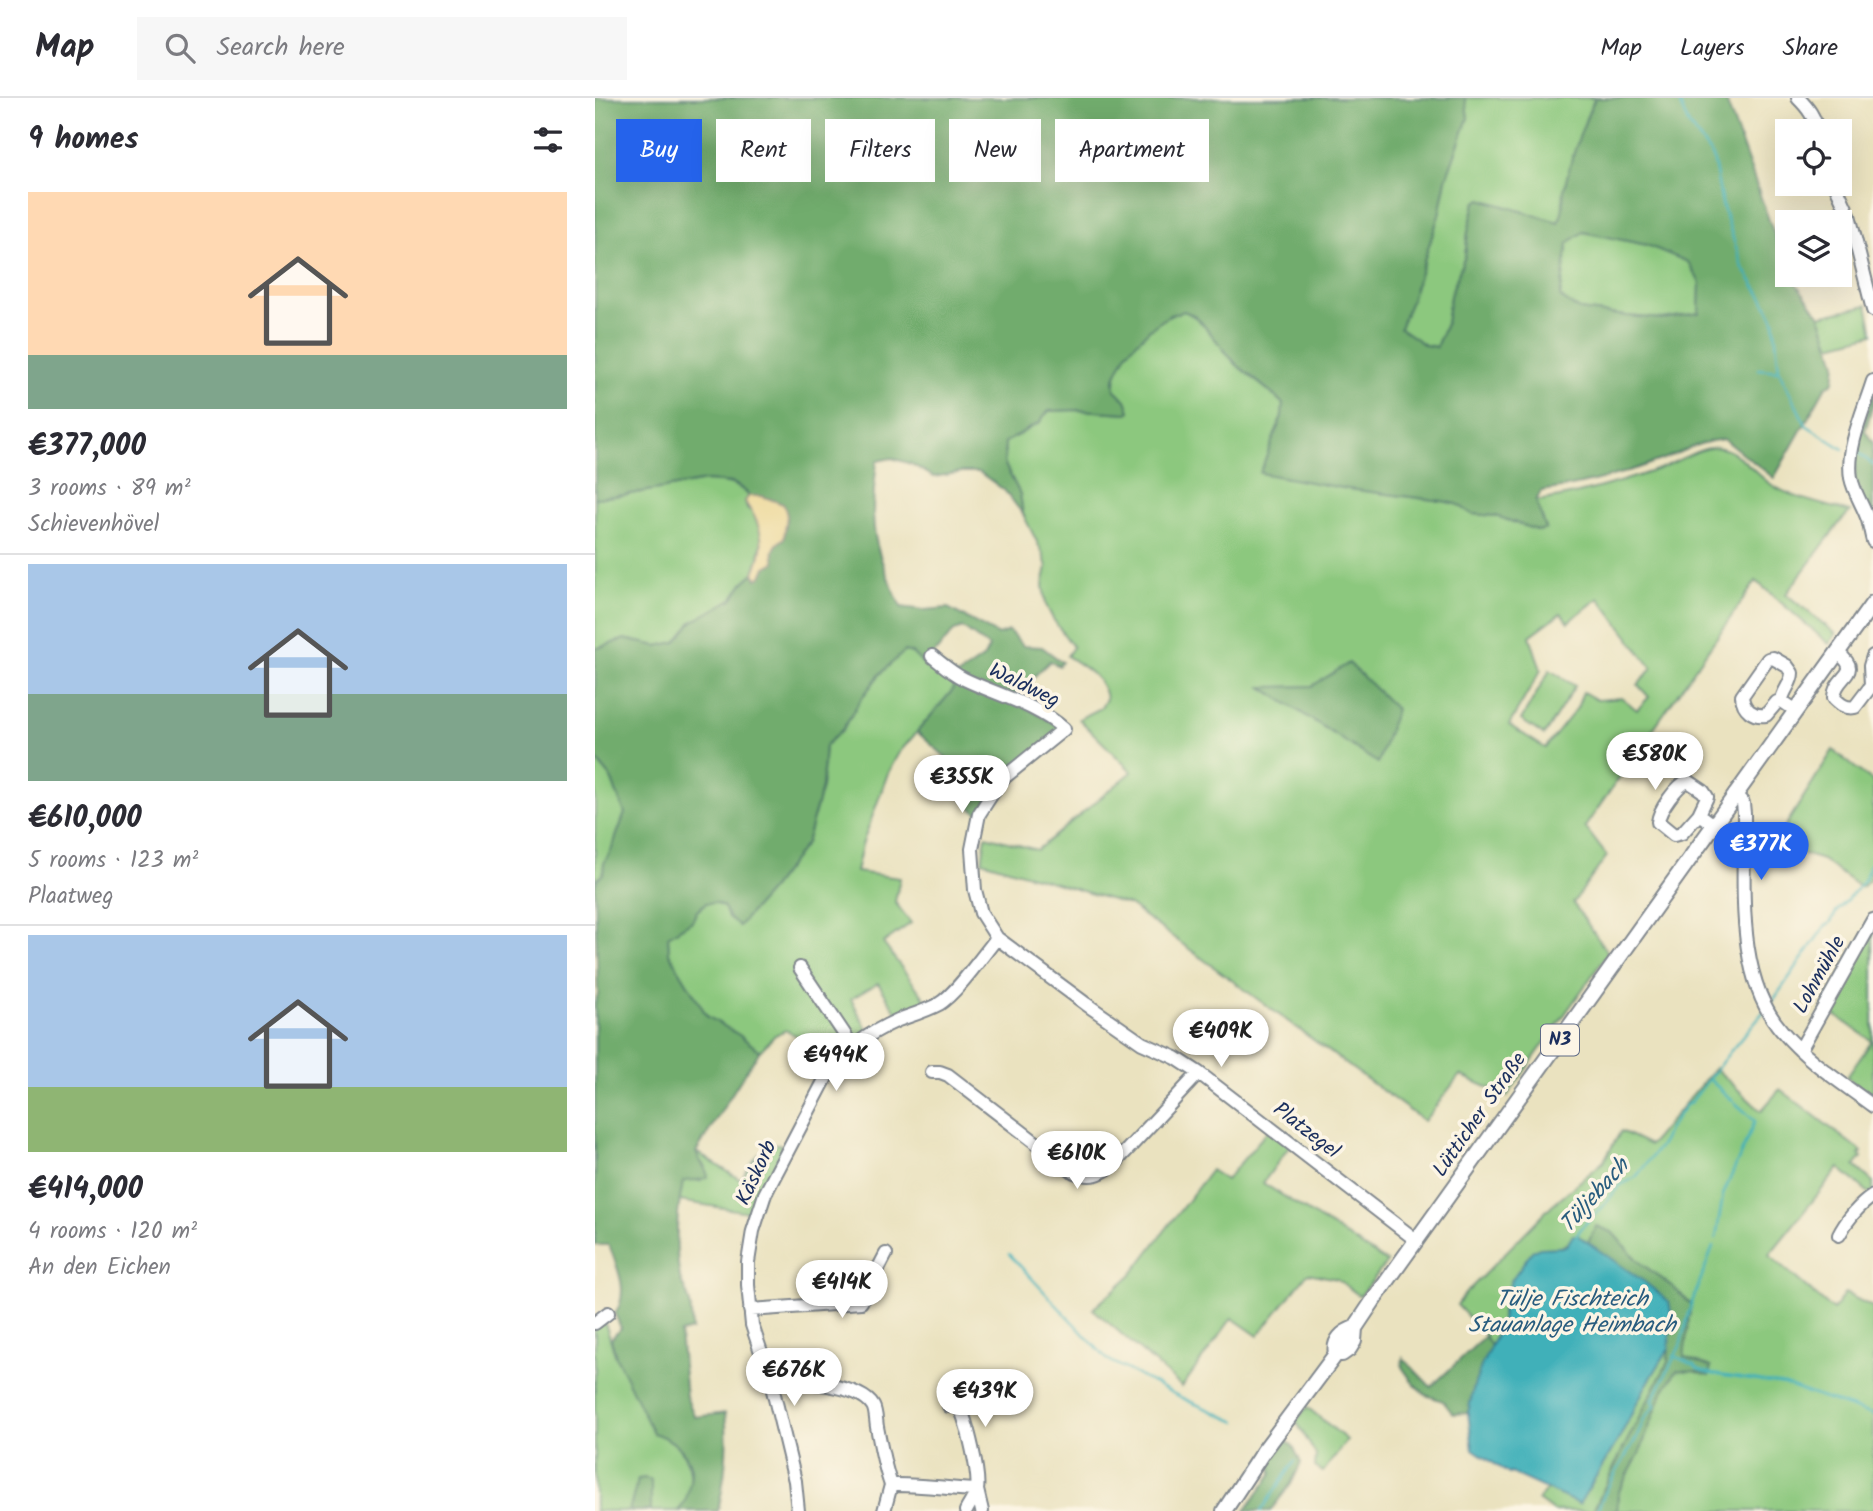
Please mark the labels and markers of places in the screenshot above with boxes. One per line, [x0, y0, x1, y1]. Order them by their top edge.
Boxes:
pin: €580K [1606, 732, 1704, 792]
pin: €355K [913, 756, 1011, 815]
pin: €377K [1712, 822, 1810, 882]
pin: €409K [1172, 1010, 1270, 1069]
pin: €494K [787, 1034, 885, 1093]
pin: €610K [1028, 1132, 1126, 1191]
pin: €414K [793, 1260, 891, 1320]
pin: €676K [745, 1348, 843, 1408]
pin: €439K [936, 1370, 1034, 1429]

